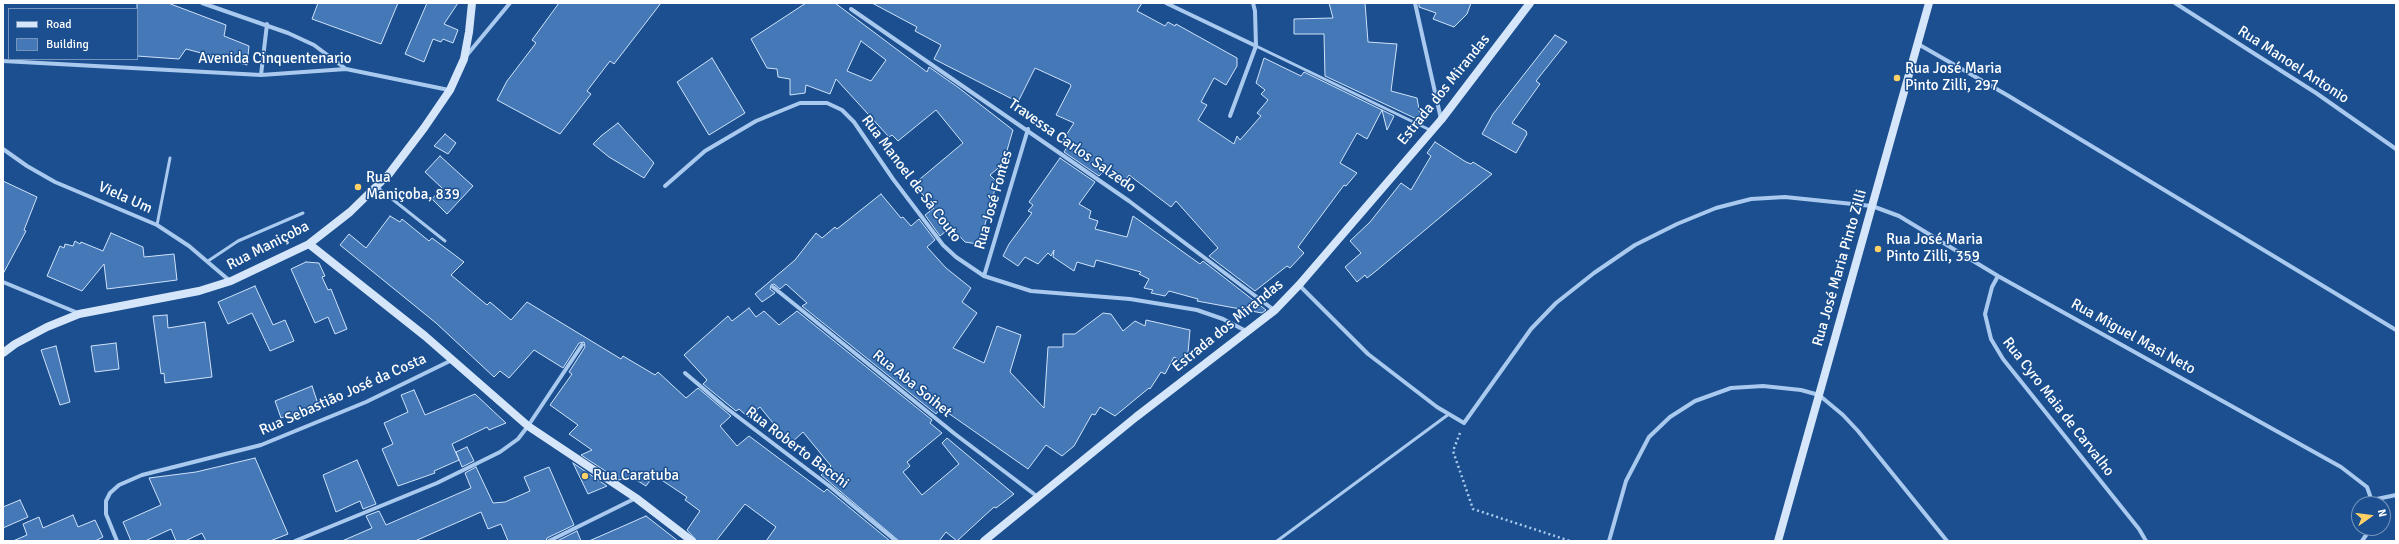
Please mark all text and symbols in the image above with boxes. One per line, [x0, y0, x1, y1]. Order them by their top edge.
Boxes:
legend [8, 8, 138, 60]
text: Road [46, 17, 72, 32]
street label: Rua Manoel Antonio [2234, 22, 2352, 108]
street label: Estrada dos Mirandas [1394, 31, 1494, 149]
text: Building [46, 37, 89, 52]
street label: Avenida Cinquentenario [198, 50, 352, 68]
place label: Rua José Maria Pinto Zilli, 297 [1905, 60, 2002, 95]
marker: Rua José Maria Pinto Zilli, 297 [1892, 73, 1902, 83]
street label: Travessa Carlos Salzedo [1005, 95, 1139, 197]
street label: Rua Manoel de Sá Couto [857, 112, 965, 246]
street label: Rua José Fontes [971, 148, 1017, 252]
place label: Rua Maniçoba, 839 [366, 169, 460, 204]
street label: Viela Um [95, 178, 155, 218]
marker: Rua Maniçoba, 839 [353, 182, 363, 192]
street label: Rua José Maria Pinto Zilli [1809, 188, 1871, 348]
street label: Rua Maniçoba [224, 218, 312, 274]
place label: Rua José Maria Pinto Zilli, 359 [1886, 231, 1983, 266]
marker: Rua José Maria Pinto Zilli, 359 [1873, 244, 1883, 254]
street label: Estrada dos Mirandas [1169, 276, 1287, 376]
street label: Rua Miguel Masi Neto [2068, 295, 2198, 379]
street label: Rua Cyro Maia de Carvalho [1998, 334, 2118, 480]
street label: Rua Aba Soihet [869, 347, 955, 421]
street label: Rua Sebastião José da Costa [257, 350, 429, 440]
street label: Rua Roberto Bacchi [742, 403, 852, 493]
place label: Rua Caratuba [593, 467, 679, 485]
marker: Rua Caratuba [580, 471, 590, 481]
north arrow [2351, 496, 2391, 536]
text: N [2375, 508, 2389, 519]

